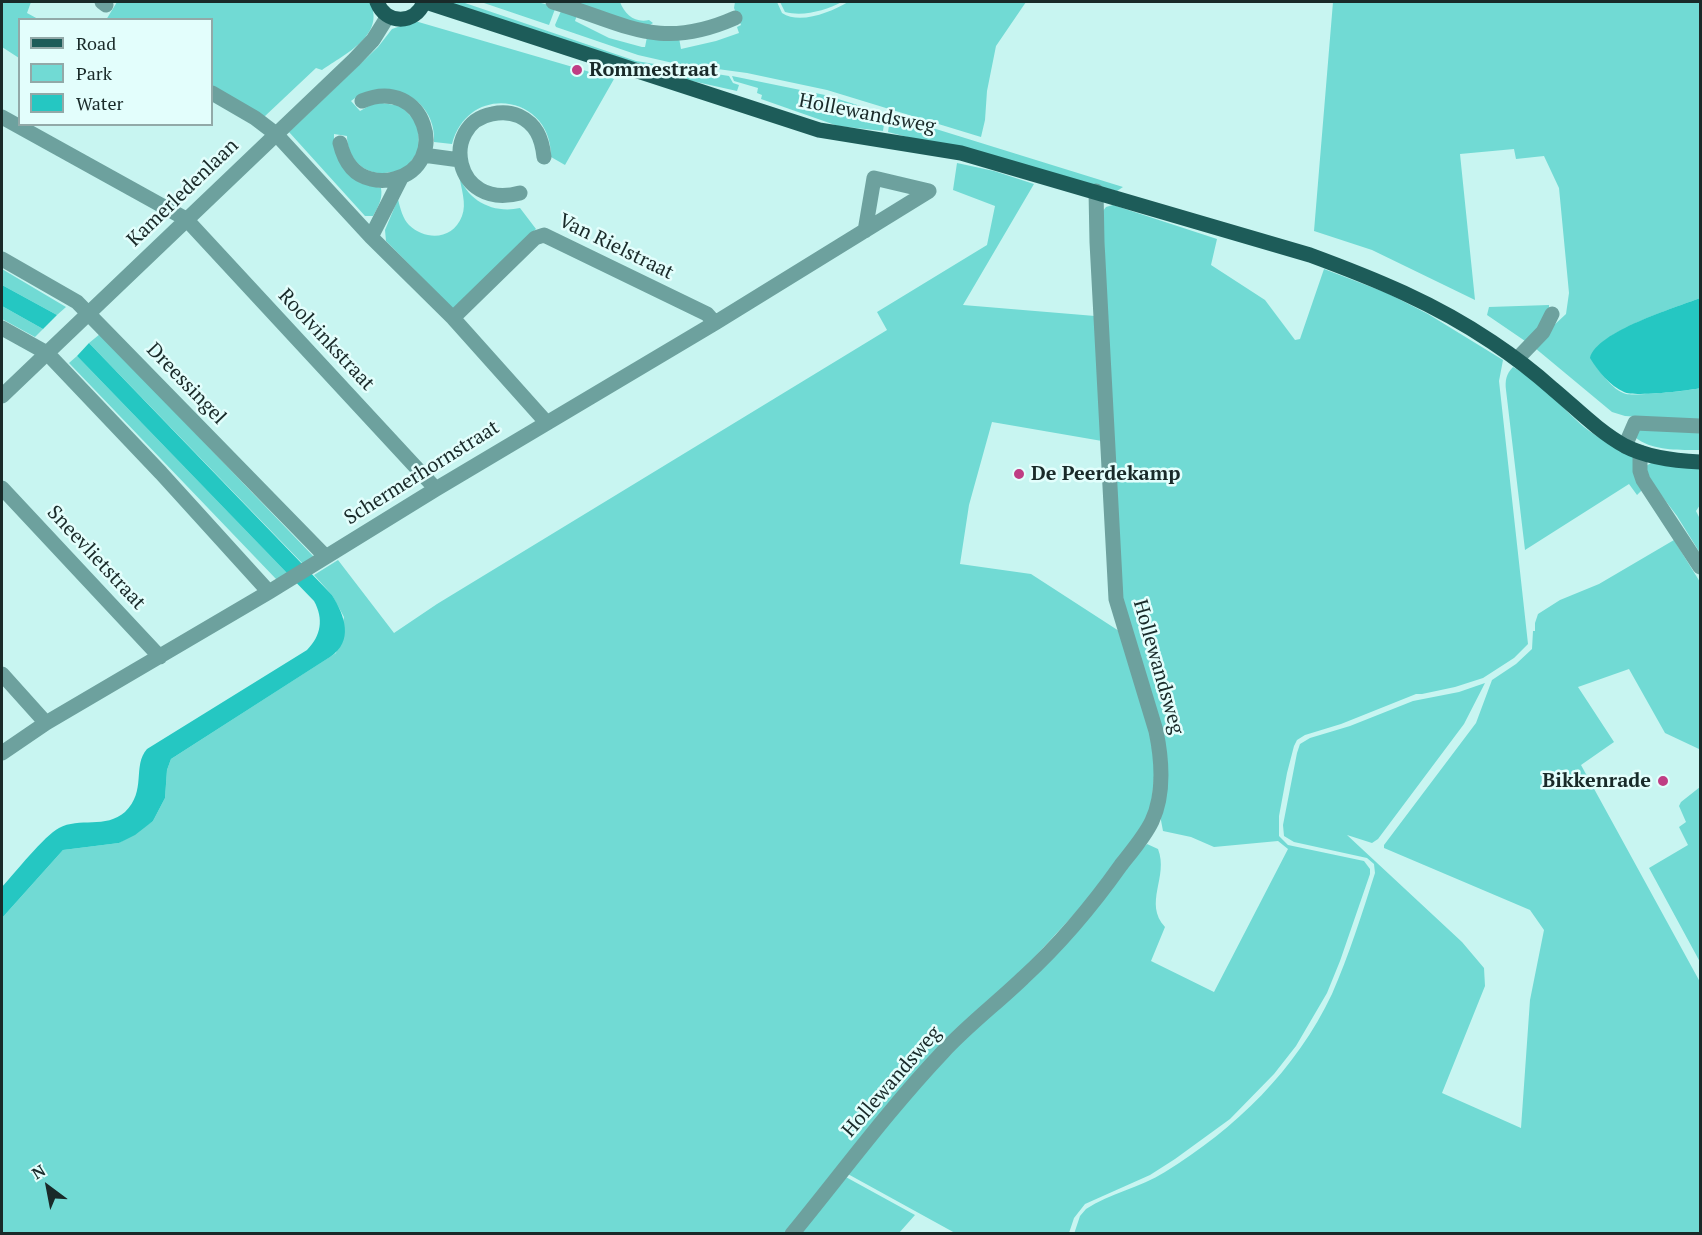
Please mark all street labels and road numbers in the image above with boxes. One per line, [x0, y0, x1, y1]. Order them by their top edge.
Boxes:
street label: Hollewandsweg [797, 89, 937, 139]
street label: Kamerledenlaan [122, 134, 244, 252]
street label: Van Rielstraat [555, 209, 677, 285]
street label: Roolvinkstraat [273, 284, 379, 396]
street label: Dreessingel [141, 338, 231, 430]
street label: Schermerhornstraat [340, 416, 504, 530]
street label: Sneevlietstraat [42, 501, 150, 615]
street label: Hollewandsweg [1127, 597, 1189, 737]
street label: Hollewandsweg [837, 1022, 947, 1142]

